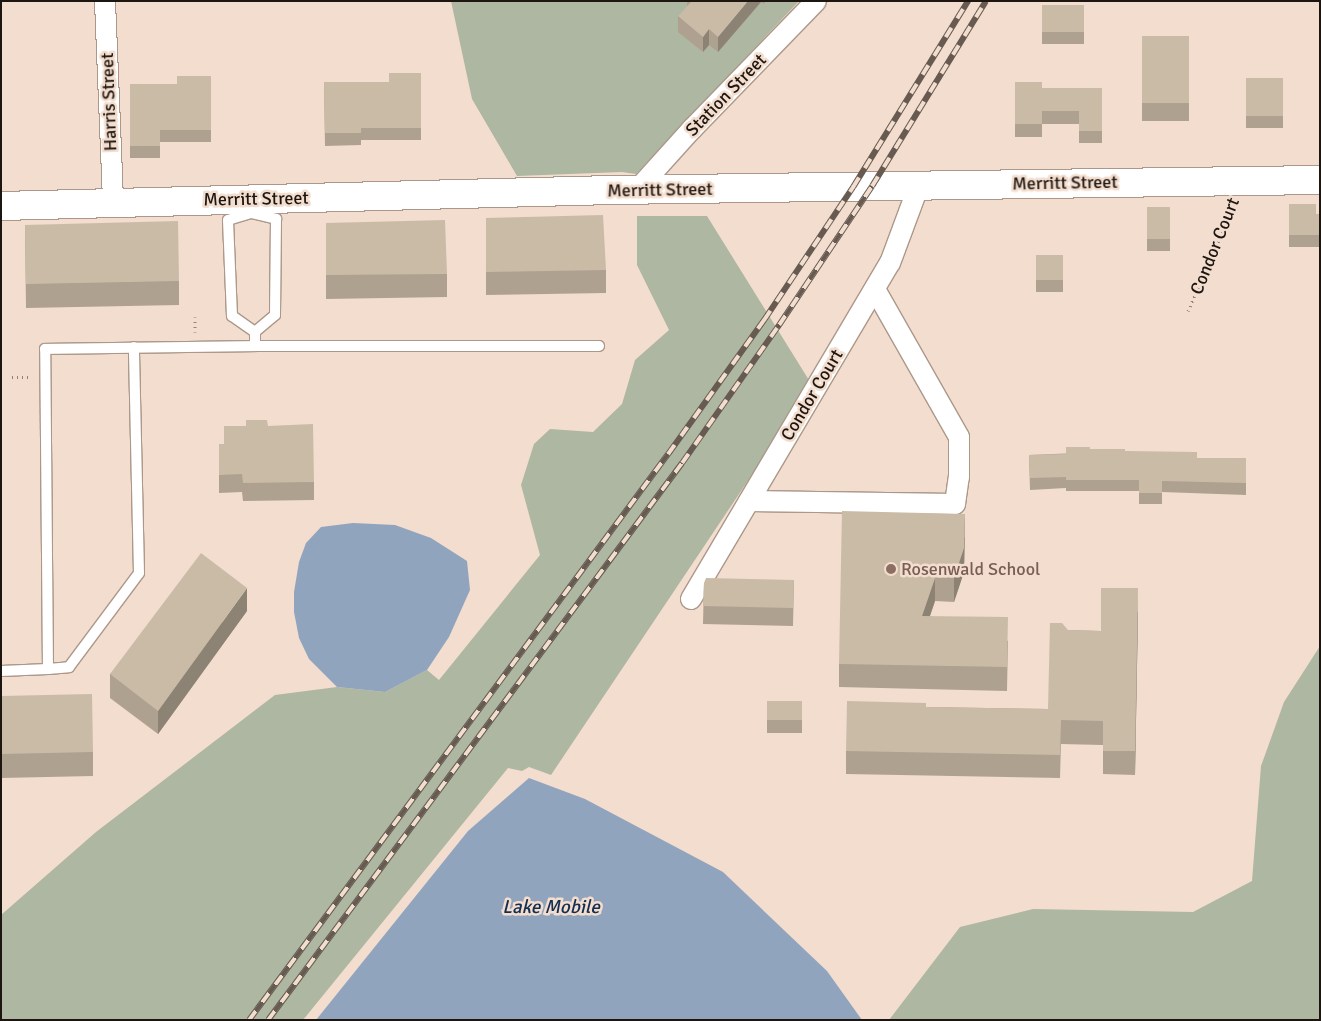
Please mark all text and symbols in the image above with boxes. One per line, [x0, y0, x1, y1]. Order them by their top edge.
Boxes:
street label: Station Street [681, 49, 771, 141]
street label: Harris Street [96, 52, 122, 152]
street label: Merritt Street [1012, 171, 1118, 195]
street label: Merritt Street [607, 178, 713, 202]
street label: Merritt Street [203, 187, 309, 211]
street label: Condor Court [1186, 194, 1244, 298]
street label: Condor Court [776, 345, 848, 445]
place label: Rosenwald School [901, 558, 1040, 580]
marker: Rosenwald School [885, 563, 897, 575]
water label: Lake Mobile [502, 897, 600, 919]

